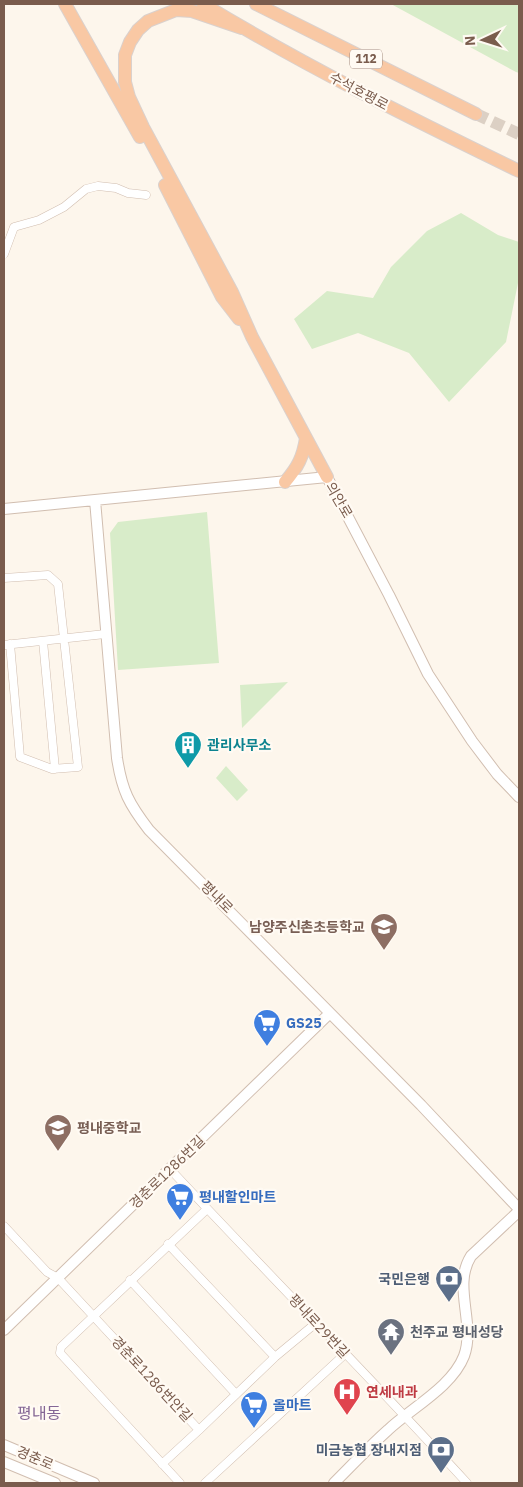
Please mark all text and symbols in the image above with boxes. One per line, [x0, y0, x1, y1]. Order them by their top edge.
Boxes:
north arrow [458, 15, 508, 65]
text: N [461, 35, 479, 47]
road number: 112 [350, 50, 382, 68]
street label: 수석호평로 [326, 68, 392, 114]
street label: 의안로 [322, 479, 357, 521]
building icon: 관리사무소 [173, 730, 203, 769]
place label: 관리사무소 [207, 736, 272, 754]
street label: 평내로 [197, 877, 237, 917]
school or university icon: 남양주신촌초등학교 [369, 912, 399, 951]
place label: 남양주신촌초등학교 [249, 918, 365, 936]
supermarket icon: GS25 [252, 1008, 282, 1047]
place label: GS25 [286, 1014, 322, 1032]
school or university icon: 평내중학교 [43, 1113, 73, 1152]
place label: 평내중학교 [77, 1119, 142, 1137]
street label: 경춘로1286번길 [126, 1131, 208, 1213]
supermarket icon: 평내할인마트 [165, 1182, 195, 1221]
place label: 평내할인마트 [199, 1188, 276, 1206]
bank icon: 국민은행 [434, 1264, 464, 1303]
place label: 국민은행 [378, 1270, 430, 1288]
street label: 평내로29번길 [285, 1290, 353, 1362]
temple icon: 천주교 평내성당 [376, 1317, 406, 1356]
place label: 천주교 평내성당 [410, 1323, 504, 1341]
street label: 경춘로1286번안길 [108, 1332, 196, 1426]
hospital icon: 연세내과 [332, 1377, 362, 1416]
place label: 연세내과 [366, 1383, 418, 1401]
supermarket icon: 올마트 [239, 1390, 269, 1429]
place label: 올마트 [273, 1396, 312, 1414]
district label: 평내동 [17, 1403, 61, 1423]
bank icon: 미금농협 장내지점 [426, 1435, 456, 1474]
place label: 미금농협 장내지점 [316, 1441, 422, 1459]
street label: 경춘로 [14, 1442, 56, 1474]

